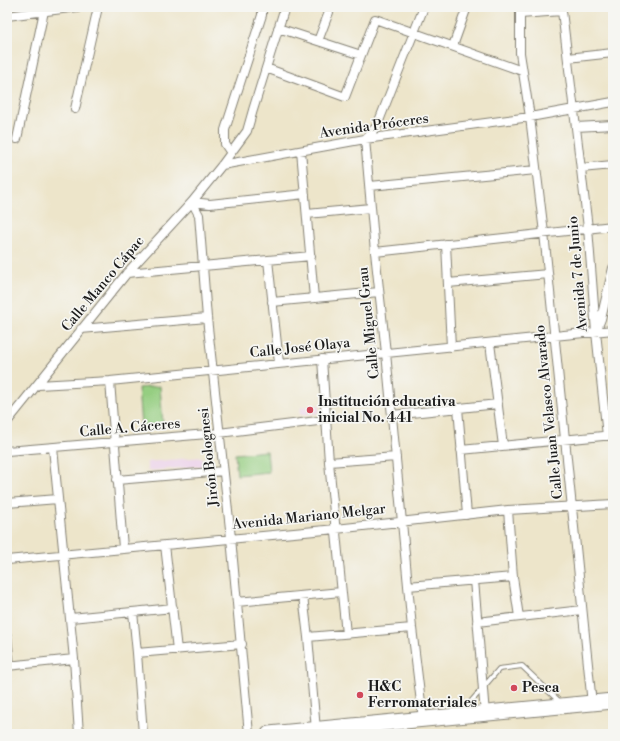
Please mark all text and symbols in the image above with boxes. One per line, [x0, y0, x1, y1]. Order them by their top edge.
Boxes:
street label: Avenida Próceres [317, 109, 430, 143]
street label: Avenida 7 de Junio [564, 215, 592, 334]
street label: Calle Manco Cápac [58, 232, 148, 336]
street label: Calle Miguel Grau [354, 266, 384, 380]
street label: Calle Juan Velasco Alvarado [531, 324, 567, 500]
street label: Calle José Olaya [249, 334, 352, 362]
place label: Institución educativa inicial No. 441 [318, 393, 456, 427]
marker: Institución educativa inicial No. 441 [305, 405, 315, 415]
street label: Jirón Bolognesi [195, 406, 223, 508]
street label: Calle A. Cáceres [79, 415, 181, 441]
street label: Avenida Mariano Melgar [230, 500, 387, 534]
place label: H&C Ferromateriales [368, 678, 477, 712]
place label: Pesca [522, 679, 560, 697]
marker: Pesca [509, 683, 519, 693]
marker: H&C Ferromateriales [355, 690, 365, 700]

